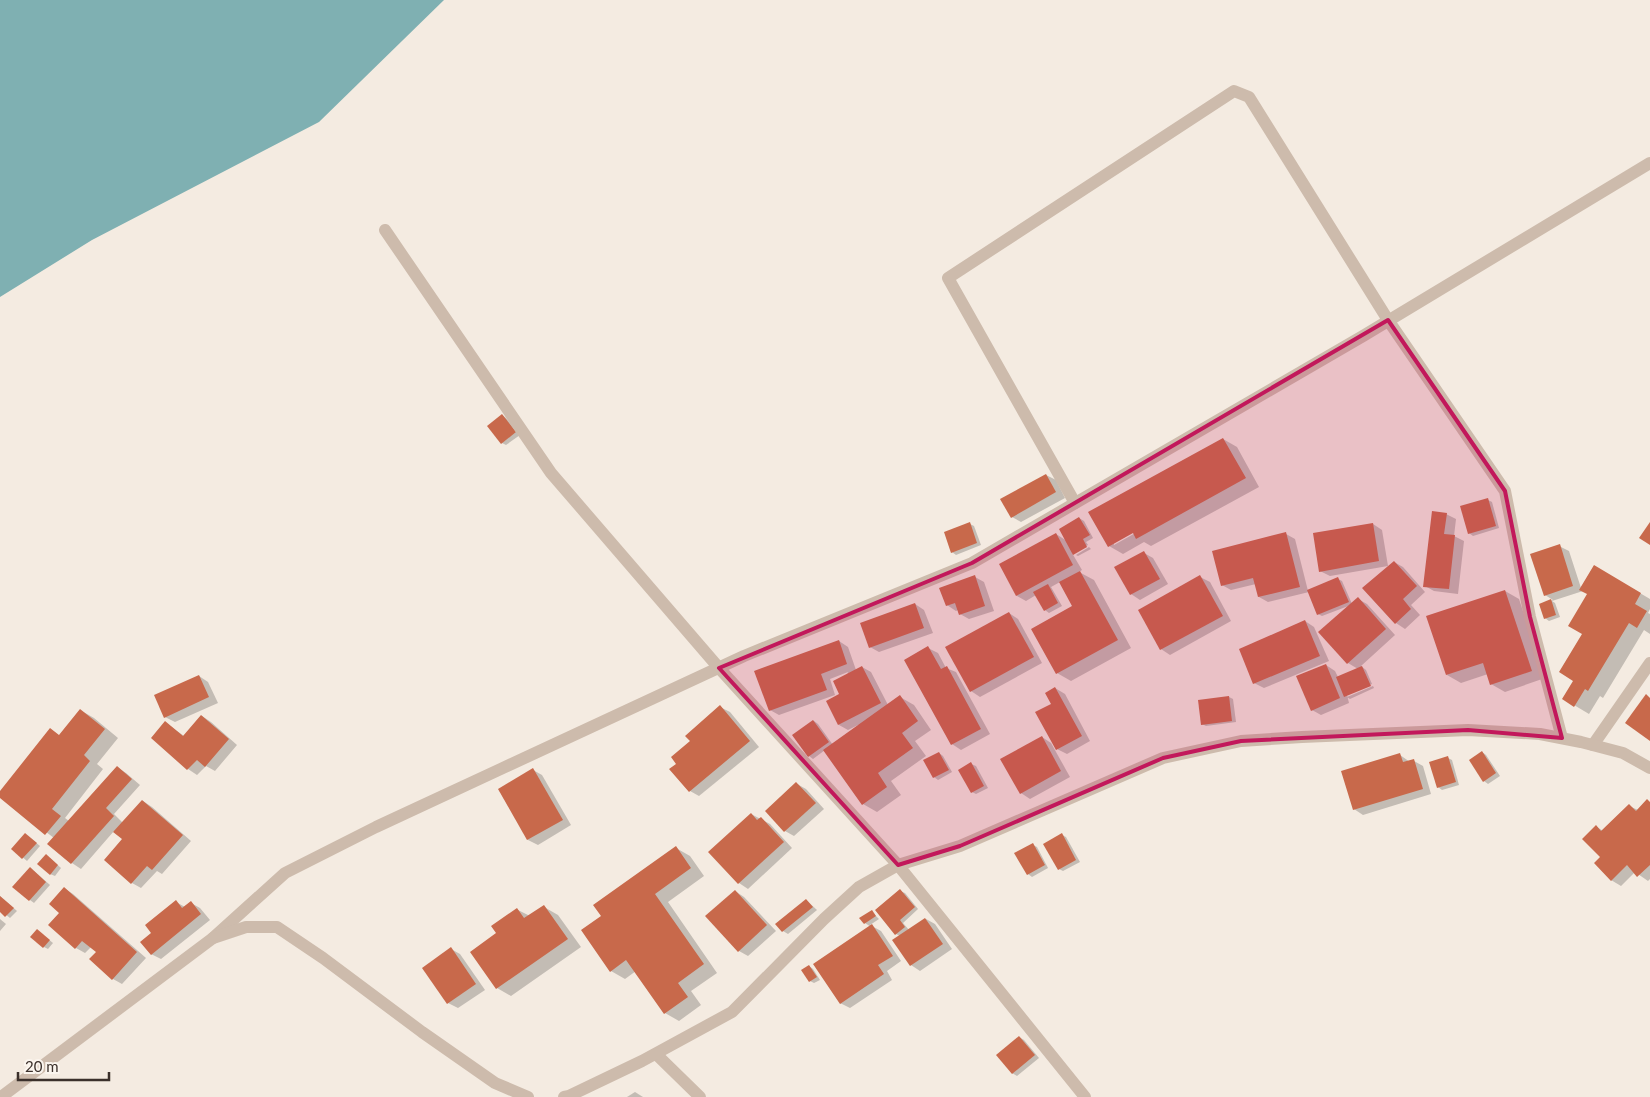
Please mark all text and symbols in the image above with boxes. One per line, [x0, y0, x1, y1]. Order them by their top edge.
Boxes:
scale bar [18, 1050, 109, 1082]
text: 20 m [25, 1057, 59, 1075]

